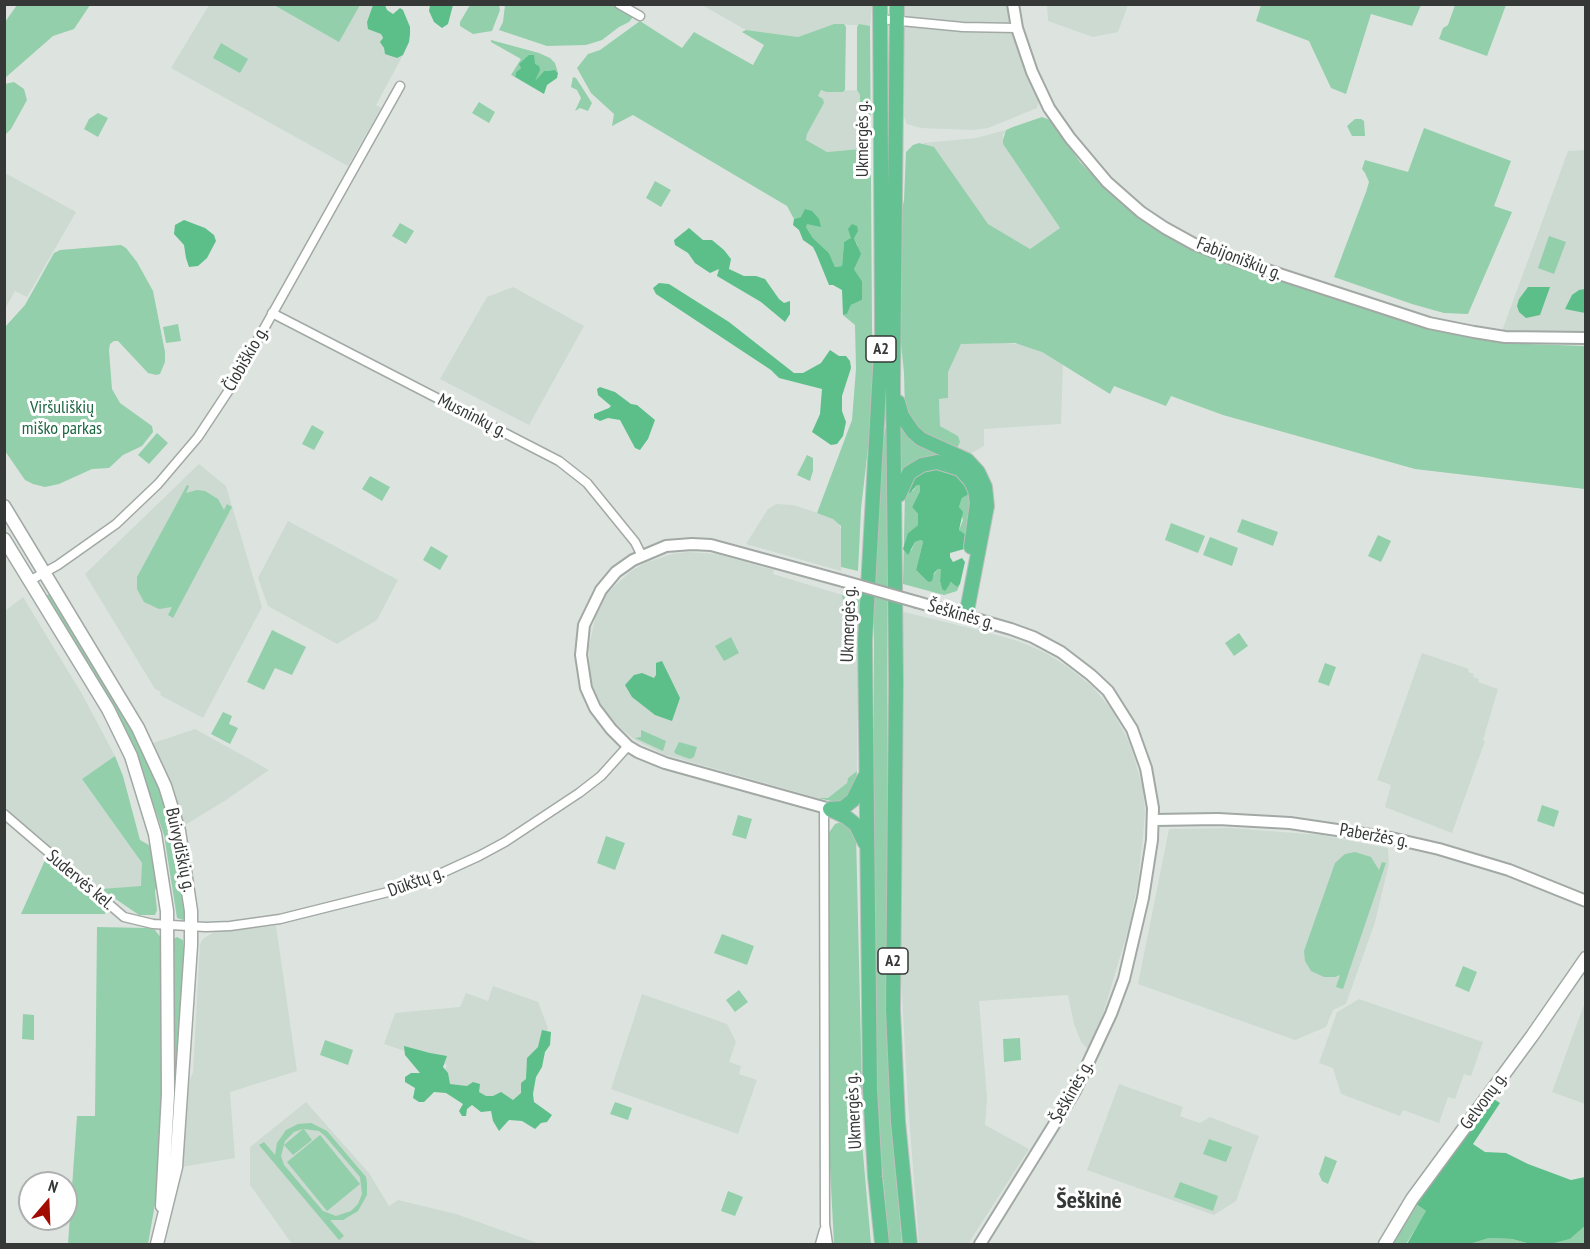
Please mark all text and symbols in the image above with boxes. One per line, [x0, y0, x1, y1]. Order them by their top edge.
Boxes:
street label: Ukmergės g. [852, 101, 874, 177]
street label: Fabijoniškių g. [1193, 233, 1285, 285]
street label: Čiobiškio g. [219, 323, 273, 395]
road number: A2 [866, 336, 896, 362]
street label: Musninkų g. [434, 389, 510, 443]
park label: Viršuliškių miško parkas [22, 397, 102, 440]
street label: Ukmergės g. [837, 585, 861, 663]
street label: Šeškinės g. [925, 595, 997, 635]
street label: Buivydiškių g. [161, 806, 199, 894]
street label: Paberžės g. [1338, 819, 1410, 853]
street label: Sudervės kel. [42, 845, 118, 915]
street label: Dūkštų g. [385, 862, 447, 902]
road number: A2 [878, 948, 908, 974]
street label: Šeškinės g. [1046, 1057, 1098, 1127]
street label: Gelvonų g. [1456, 1068, 1512, 1134]
street label: Ukmergės g. [841, 1072, 867, 1150]
north arrow [18, 1171, 78, 1231]
text: N [46, 1175, 61, 1197]
district label: Šeškinė [1056, 1187, 1122, 1215]

